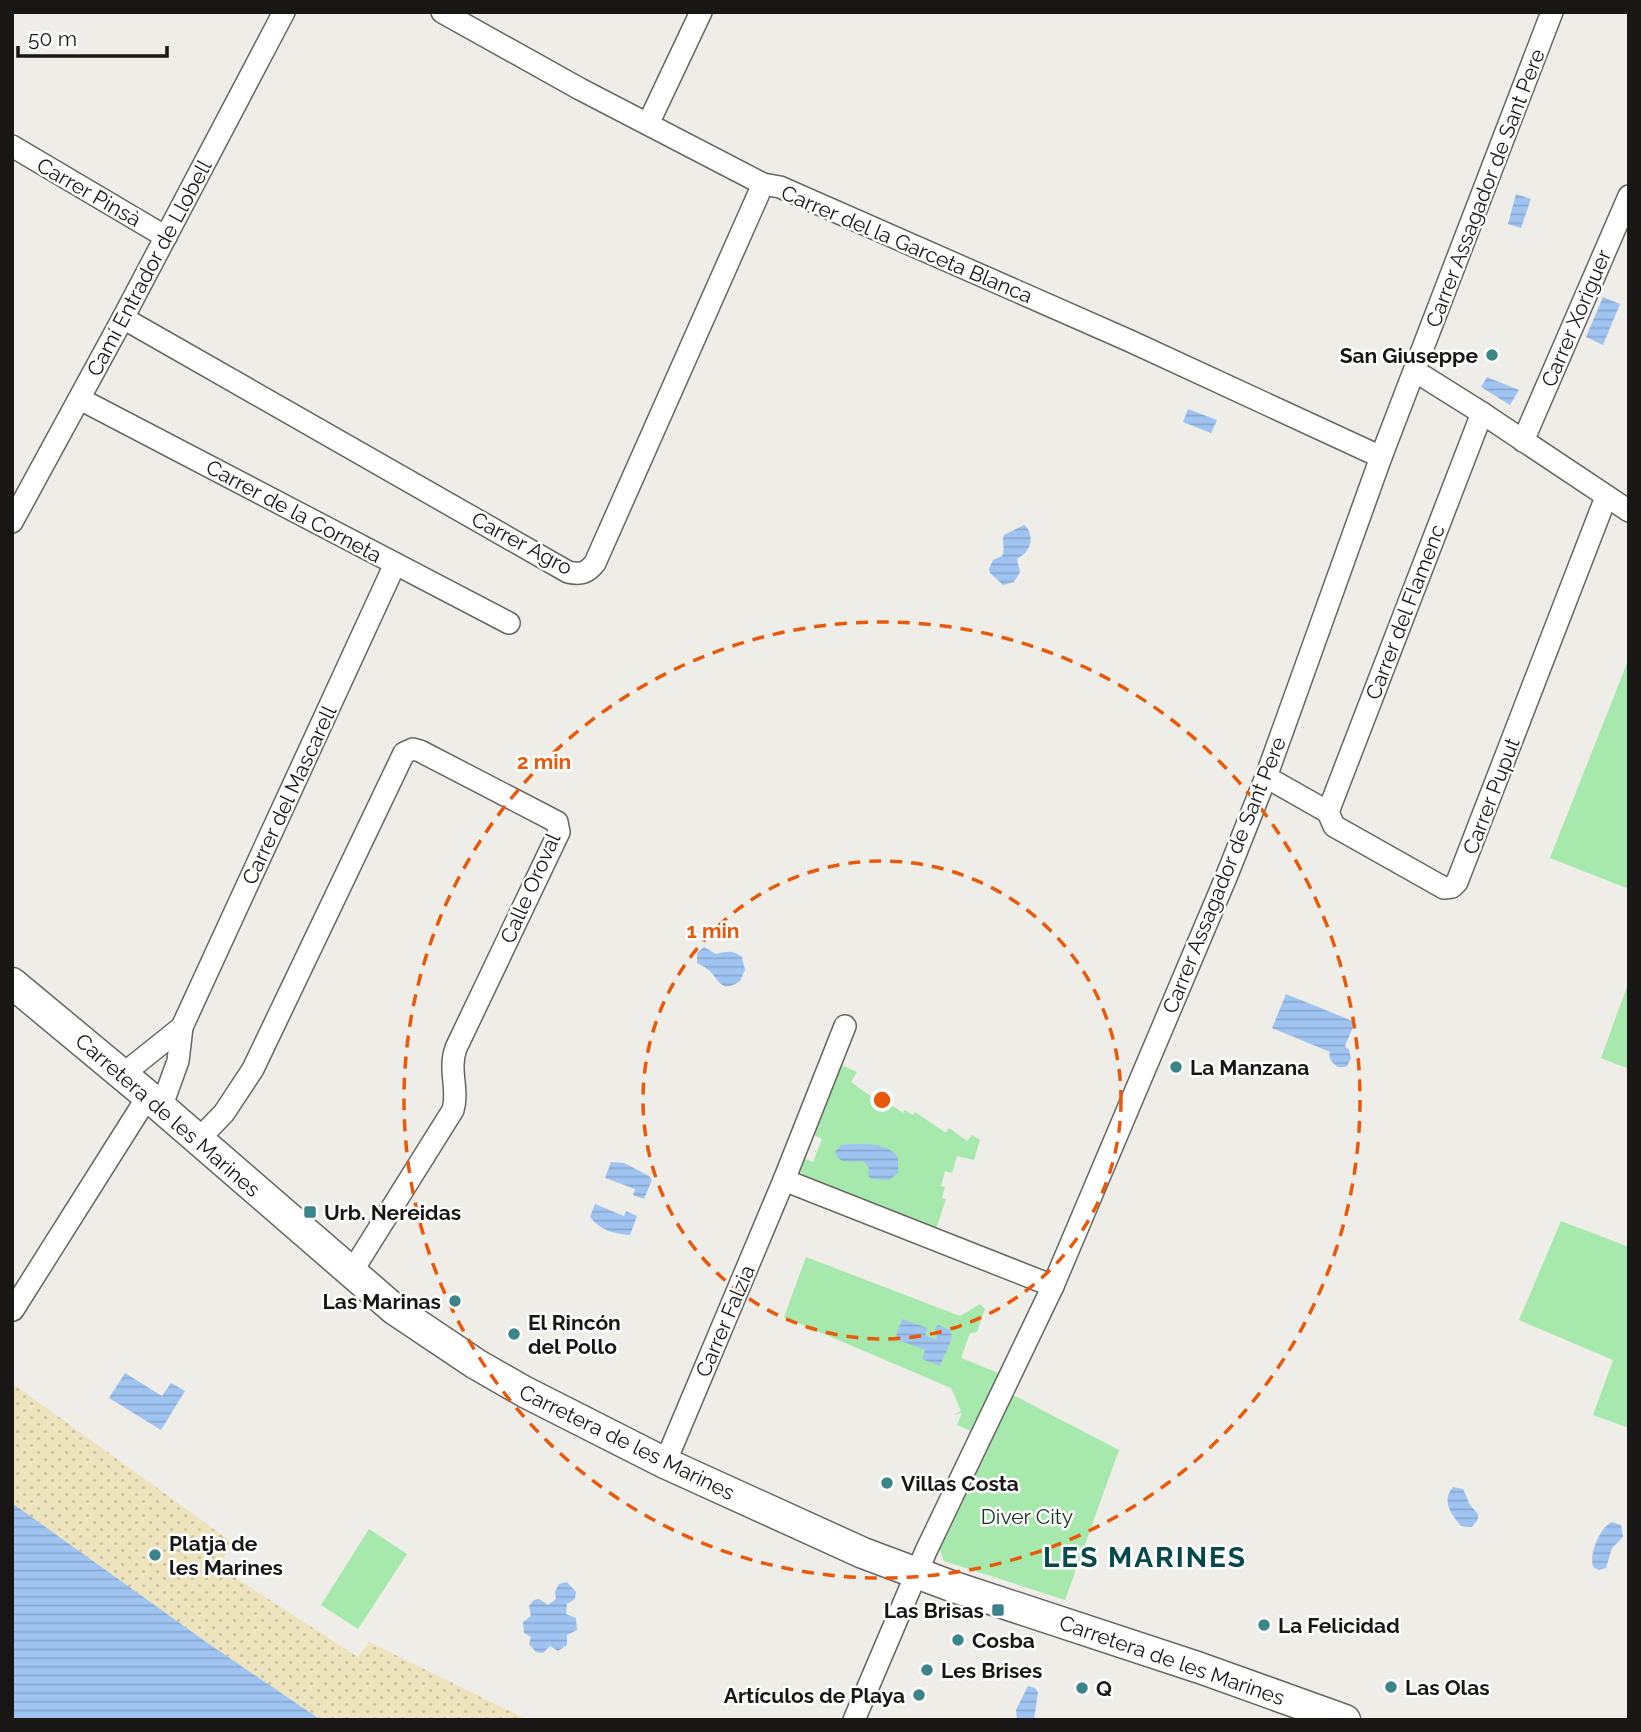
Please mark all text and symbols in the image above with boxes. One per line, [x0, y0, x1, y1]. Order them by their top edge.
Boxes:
scale bar [18, 14, 166, 58]
text: 50 m [28, 26, 77, 51]
street label: Carrer Assagador de Sant Pere [1420, 45, 1550, 331]
street label: Carrer Pinsà [32, 152, 146, 232]
street label: Camí Entrador de Llobell [81, 155, 217, 380]
street label: Carrer del la Garceta Blanca [778, 180, 1036, 308]
street label: Carrer Xoriguer [1536, 245, 1616, 390]
place label: San Giuseppe [1340, 343, 1478, 368]
marker: San Giuseppe [1484, 347, 1500, 363]
street label: Carrer de la Corneta [202, 454, 386, 568]
street label: Carrer Agro [467, 506, 577, 580]
street label: Carrer del Flamenc [1360, 521, 1450, 703]
street label: Carrer del Mascarell [237, 701, 342, 888]
street label: Carrer Assagador de Sant Pere [1157, 733, 1291, 1017]
street label: Carrer Puput [1457, 734, 1525, 858]
text: 2 min [517, 749, 571, 774]
street label: Calle Oroval [495, 829, 566, 947]
text: 1 min [686, 918, 740, 943]
street label: Carretera de les Marines [71, 1028, 265, 1202]
place label: La Manzana [1190, 1055, 1309, 1080]
marker: La Manzana [1168, 1059, 1184, 1075]
centre of rings [870, 1088, 894, 1112]
place label: Urb. Nereidas [324, 1200, 461, 1225]
marker: Urb. Nereidas [302, 1204, 318, 1220]
street label: Carrer Falzia [690, 1261, 760, 1381]
place label: Las Marinas [323, 1289, 441, 1314]
marker: Las Marinas [447, 1293, 463, 1309]
place label: El Rincón del Pollo [528, 1310, 621, 1359]
marker: El Rincón del Pollo [506, 1326, 522, 1342]
street label: Carretera de les Marines [515, 1379, 739, 1505]
place label: Villas Costa [901, 1471, 1019, 1496]
marker: Villas Costa [879, 1475, 895, 1491]
park label: Diver City [981, 1504, 1073, 1529]
place label: Platja de les Marines [169, 1531, 283, 1580]
district label: LES MARINES [1043, 1541, 1247, 1574]
marker: Platja de les Marines [147, 1547, 163, 1563]
place label: Las Brisas [884, 1598, 984, 1623]
marker: Las Brisas [990, 1602, 1006, 1618]
street label: Carretera de les Marines [1056, 1610, 1288, 1710]
place label: La Felicidad [1278, 1613, 1400, 1638]
marker: La Felicidad [1256, 1617, 1272, 1633]
place label: Cosba [972, 1628, 1035, 1653]
marker: Cosba [950, 1632, 966, 1648]
place label: Les Brises [941, 1658, 1042, 1683]
marker: Les Brises [919, 1662, 935, 1678]
place label: Las Olas [1405, 1675, 1490, 1700]
place label: Q [1096, 1676, 1112, 1701]
marker: Las Olas [1383, 1679, 1399, 1695]
marker: Q [1074, 1680, 1090, 1696]
place label: Artículos de Playa [724, 1683, 905, 1708]
marker: Artículos de Playa [911, 1687, 927, 1703]

